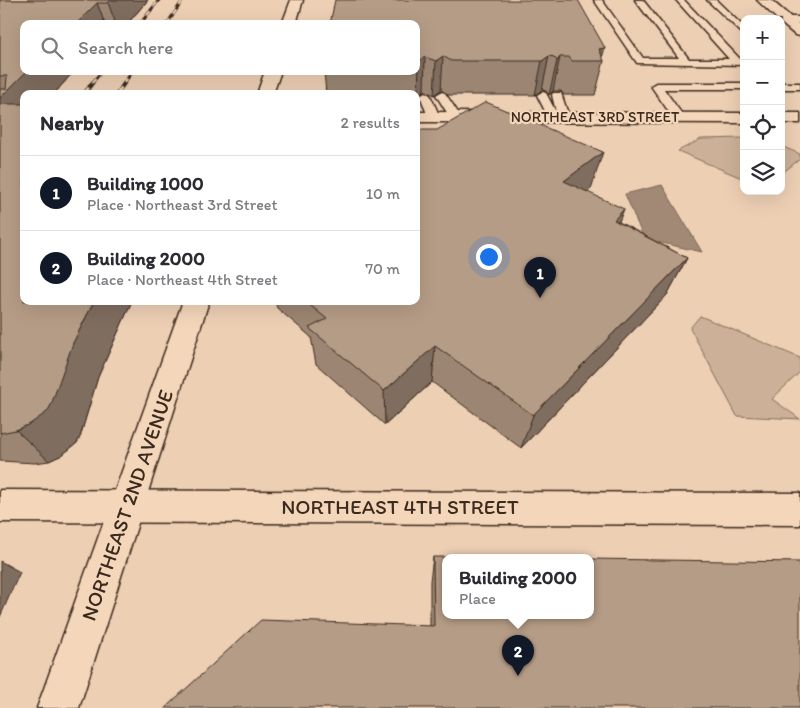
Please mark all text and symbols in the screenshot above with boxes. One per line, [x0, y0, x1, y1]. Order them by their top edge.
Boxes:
map controls [740, 15, 785, 195]
button: + [740, 15, 785, 60]
search box [20, 20, 420, 75]
icon: search [38, 34, 66, 62]
text: Search here [78, 36, 173, 59]
button: − [740, 60, 785, 105]
button: locate [740, 105, 785, 150]
street label: NORTHEAST 3RD STREET [511, 108, 680, 126]
text: Nearby [40, 110, 104, 135]
text: 2 results [340, 113, 400, 132]
button: layers [740, 150, 785, 195]
text: Building 1000 [87, 172, 204, 195]
text: 1 [52, 184, 60, 203]
text: 10 m [366, 184, 400, 203]
text: Place · Northeast 3rd Street [87, 195, 277, 214]
your location [476, 244, 502, 270]
text: Building 2000 [87, 247, 205, 270]
pin: 1 [524, 257, 556, 298]
text: 2 [52, 259, 60, 278]
text: 70 m [365, 259, 400, 278]
text: Place · Northeast 4th Street [87, 270, 278, 289]
street label: NORTHEAST 2ND AVENUE [76, 386, 178, 624]
street label: NORTHEAST 4TH STREET [281, 494, 519, 519]
popup [442, 554, 594, 619]
text: Building 2000 [459, 566, 577, 589]
text: Place [459, 589, 496, 608]
pin: 2 [502, 635, 534, 676]

